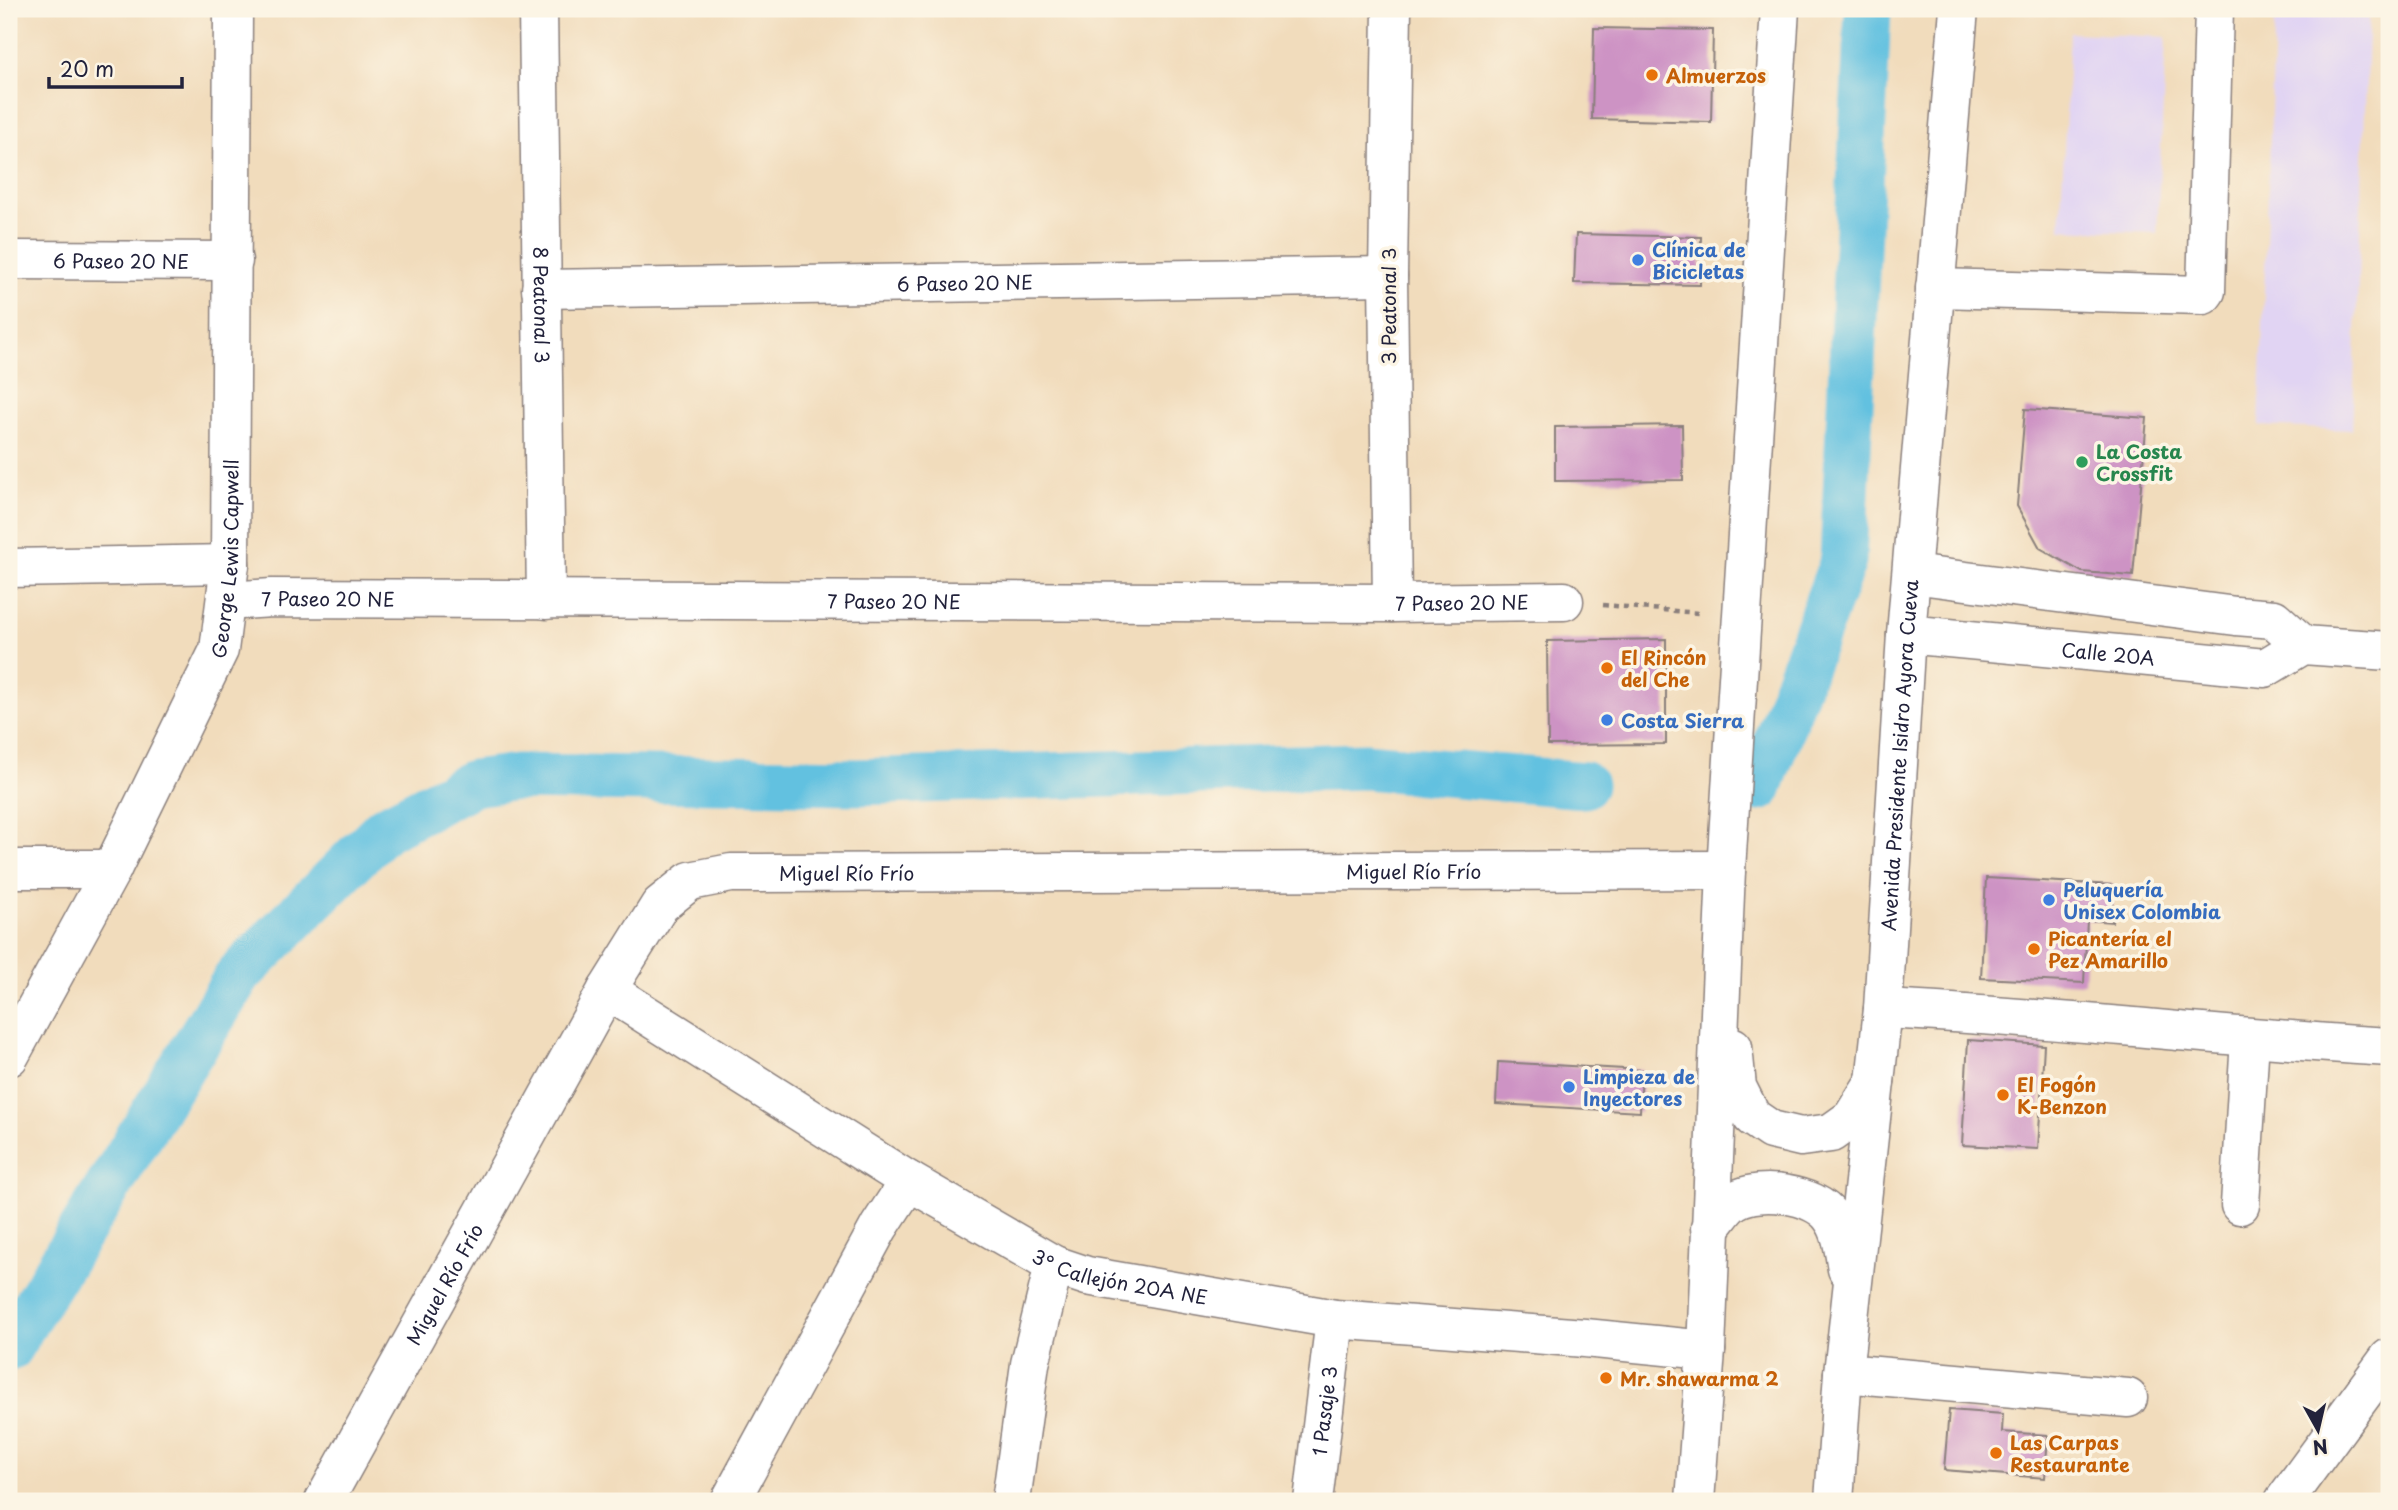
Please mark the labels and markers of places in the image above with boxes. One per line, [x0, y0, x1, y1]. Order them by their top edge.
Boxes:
place label: Almuerzos [1666, 61, 1766, 89]
marker: Almuerzos [1644, 67, 1660, 83]
place label: Clínica de Bicicletas [1652, 235, 1746, 285]
marker: Clínica de Bicicletas [1630, 252, 1646, 268]
place label: La Costa Crossfit [2096, 437, 2182, 487]
marker: La Costa Crossfit [2074, 454, 2090, 470]
place label: El Rincón del Che [1621, 643, 1707, 693]
marker: El Rincón del Che [1599, 660, 1615, 676]
place label: Costa Sierra [1621, 706, 1744, 734]
marker: Costa Sierra [1599, 712, 1615, 728]
place label: Peluquería Unisex Colombia [2063, 875, 2221, 925]
marker: Peluquería Unisex Colombia [2041, 892, 2057, 908]
place label: Picantería el Pez Amarillo [2048, 924, 2172, 974]
marker: Picantería el Pez Amarillo [2026, 941, 2042, 957]
place label: Limpieza de Inyectores [1583, 1062, 1695, 1112]
place label: El Fogón K-Benzon [2017, 1070, 2107, 1120]
marker: Limpieza de Inyectores [1561, 1079, 1577, 1095]
marker: El Fogón K-Benzon [1995, 1087, 2011, 1103]
place label: Mr. shawarma 2 [1620, 1364, 1779, 1392]
marker: Mr. shawarma 2 [1598, 1370, 1614, 1386]
place label: Las Carpas Restaurante [2010, 1428, 2130, 1478]
marker: Las Carpas Restaurante [1988, 1445, 2004, 1461]

